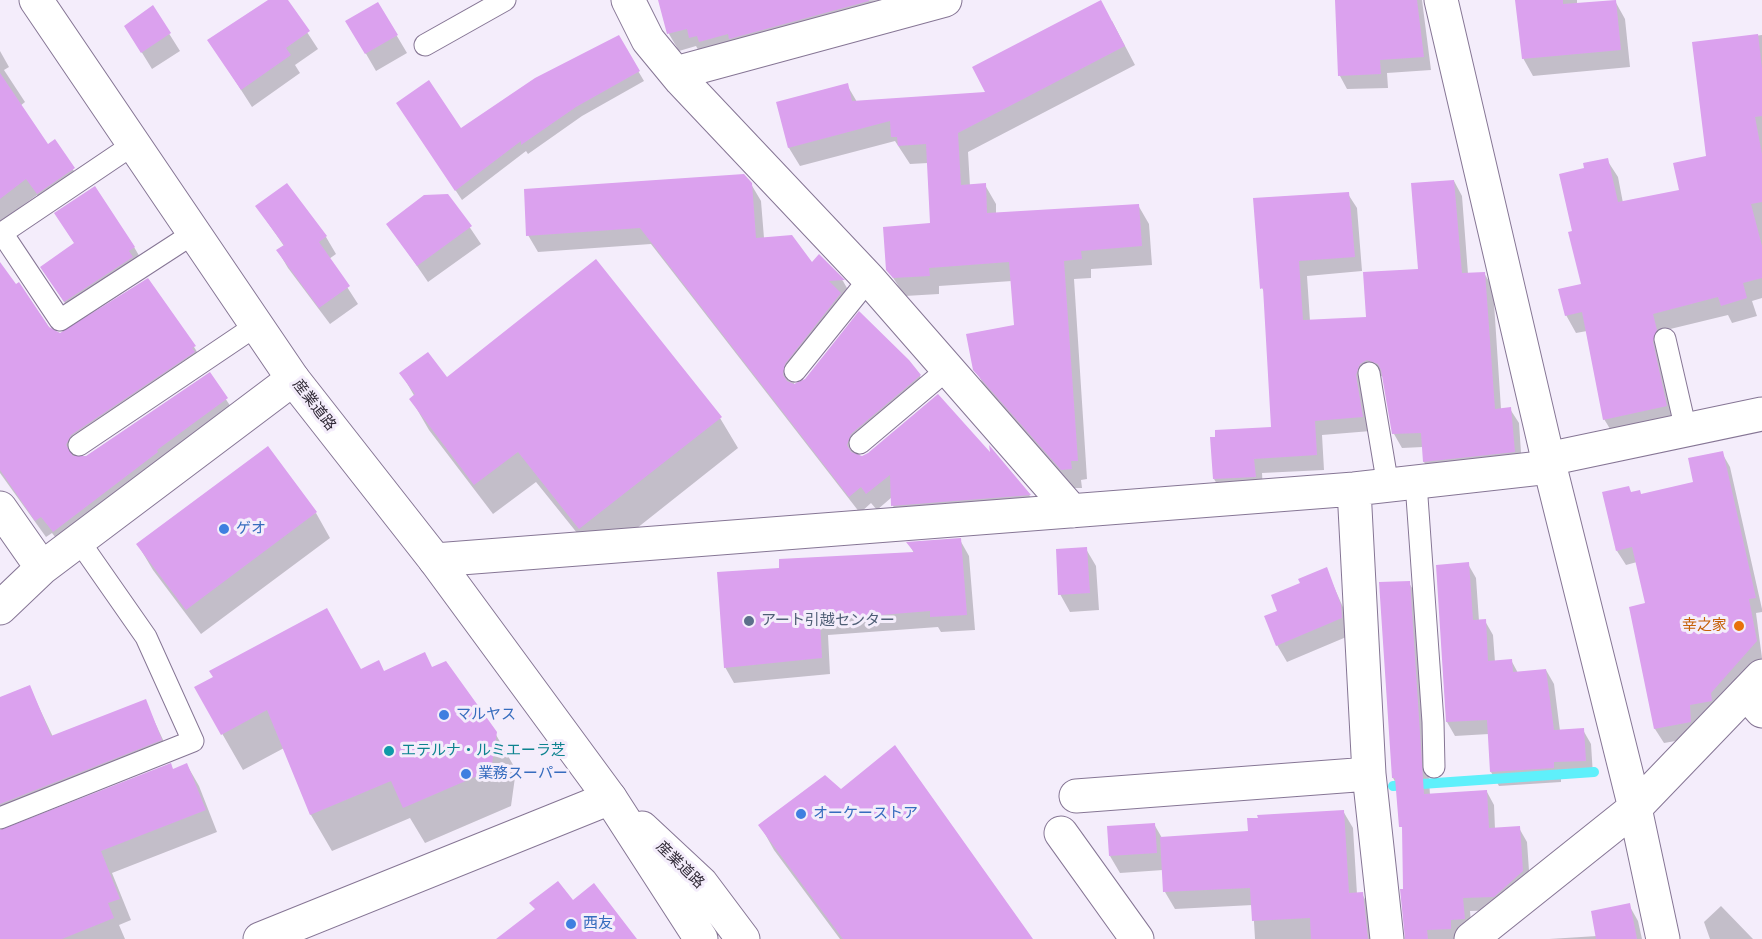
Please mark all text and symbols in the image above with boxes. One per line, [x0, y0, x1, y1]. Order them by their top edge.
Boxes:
street label: 産業道路 [288, 376, 340, 434]
place label: ゲオ [236, 520, 266, 538]
marker: ゲオ [217, 522, 231, 536]
place label: アート引越センター [761, 612, 895, 630]
marker: アート引越センター [742, 614, 756, 628]
place label: 幸之家 [1682, 617, 1727, 635]
marker: 幸之家 [1732, 619, 1746, 633]
place label: マルヤス [456, 706, 516, 724]
marker: マルヤス [437, 708, 451, 722]
place label: エテルナ・ルミエーラ芝 [401, 742, 566, 760]
marker: エテルナ・ルミエーラ芝 [382, 744, 396, 758]
place label: 業務スーパー [478, 765, 568, 783]
marker: 業務スーパー [459, 767, 473, 781]
place label: オーケーストア [813, 805, 918, 823]
marker: オーケーストア [794, 807, 808, 821]
street label: 産業道路 [652, 838, 708, 892]
place label: 西友 [583, 915, 613, 933]
marker: 西友 [564, 917, 578, 931]

